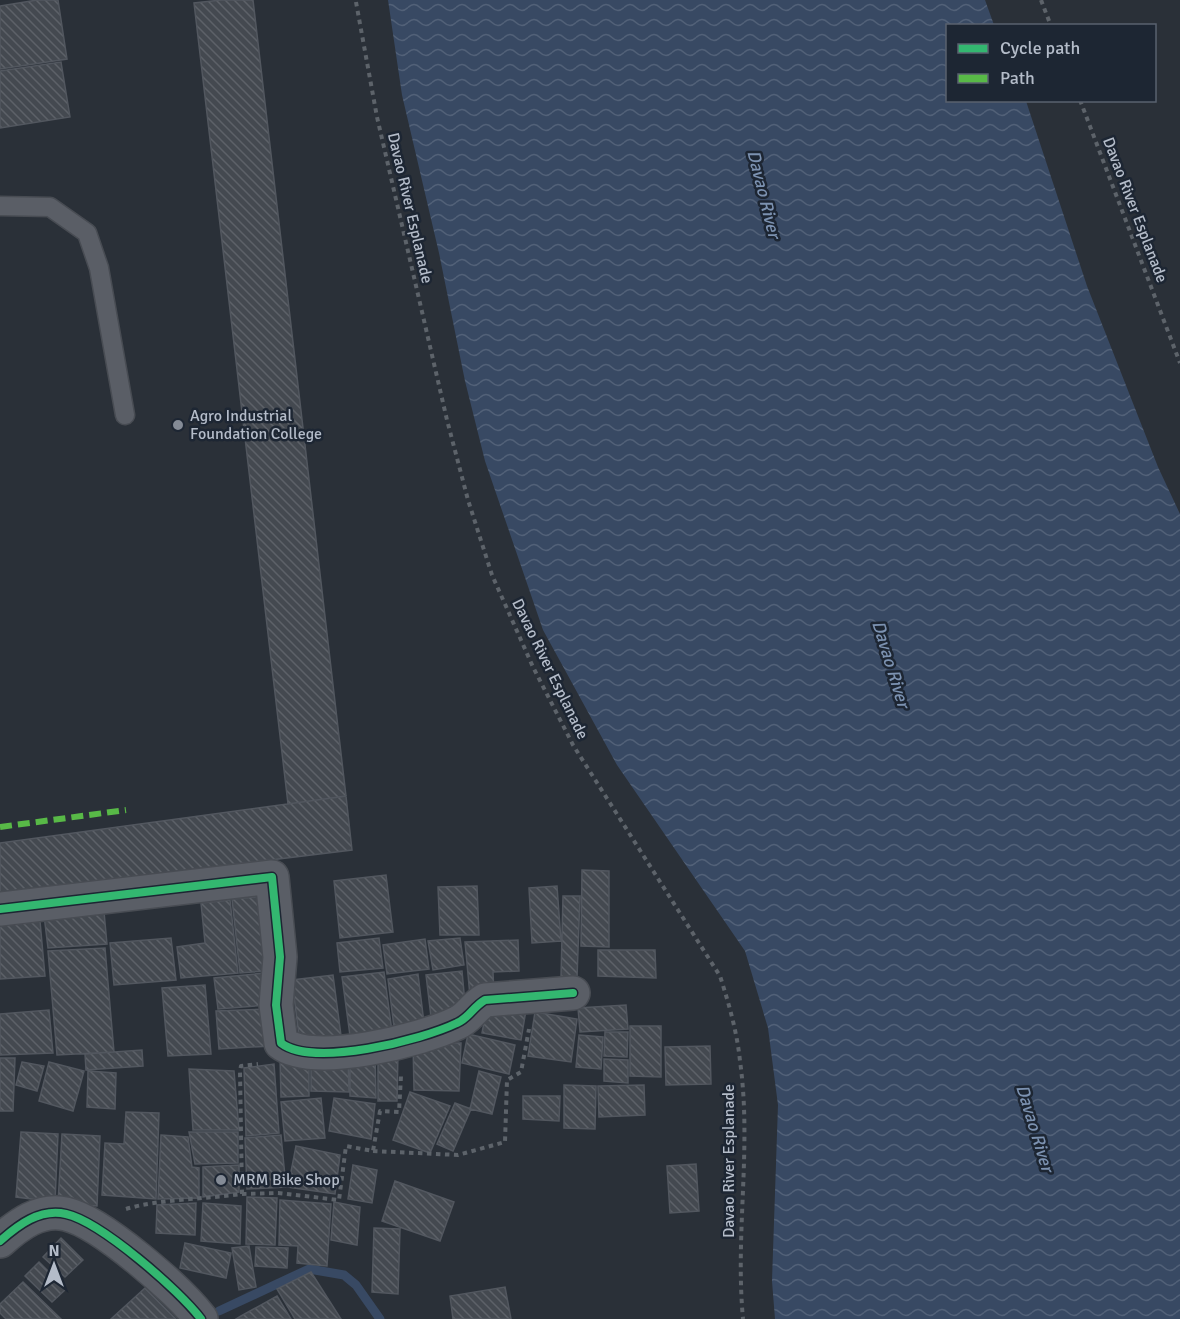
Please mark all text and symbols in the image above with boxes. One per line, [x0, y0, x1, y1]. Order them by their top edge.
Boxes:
legend [946, 24, 1156, 102]
text: Cycle path [1000, 37, 1080, 59]
text: Path [1000, 67, 1035, 89]
street label: Davao River Esplanade [383, 131, 437, 285]
street label: Davao River Esplanade [1098, 134, 1172, 286]
water label: Davao River [742, 148, 786, 243]
place label: Agro Industrial Foundation College [190, 406, 322, 444]
marker: Agro Industrial Foundation College [171, 418, 185, 432]
street label: Davao River Esplanade [507, 595, 593, 743]
water label: Davao River [867, 618, 915, 713]
water label: Davao River [1011, 1082, 1059, 1177]
street label: Davao River Esplanade [719, 1084, 739, 1238]
place label: MRM Bike Shop [233, 1170, 340, 1190]
marker: MRM Bike Shop [214, 1173, 228, 1187]
north arrow [24, 1235, 84, 1295]
text: N [48, 1241, 60, 1261]

